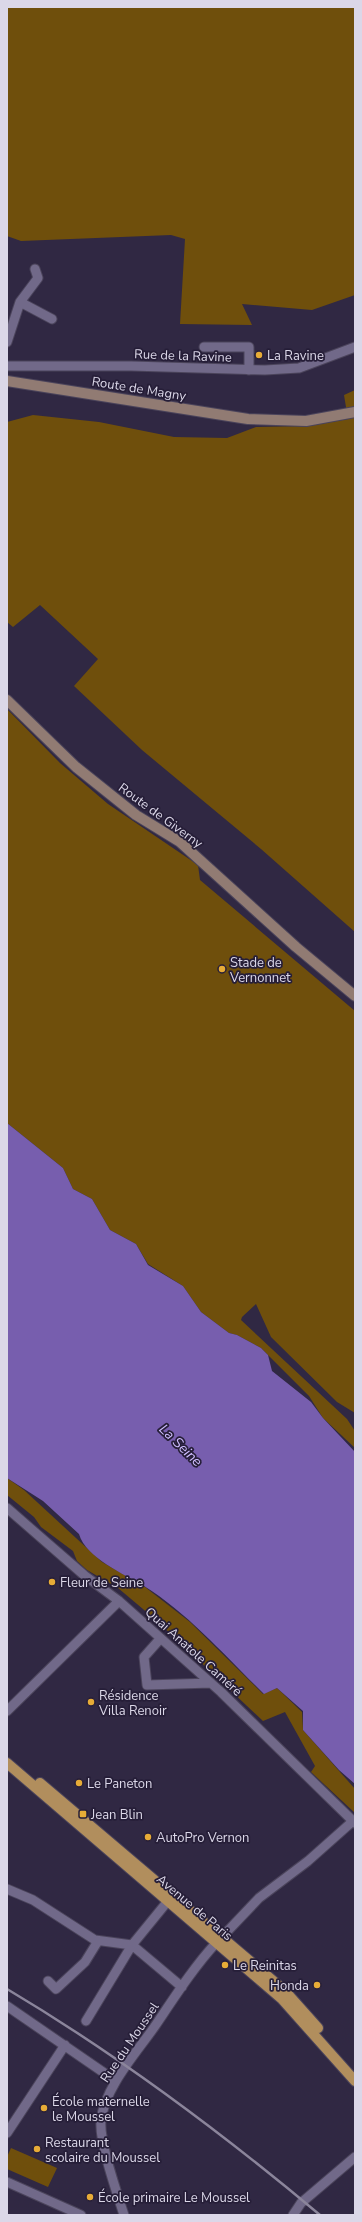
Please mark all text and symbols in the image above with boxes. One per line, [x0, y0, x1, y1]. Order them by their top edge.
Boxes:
street label: Rue de la Ravine [134, 345, 232, 367]
place label: La Ravine [267, 347, 324, 365]
marker: La Ravine [254, 350, 264, 360]
street label: Route de Magny [90, 373, 188, 405]
street label: Route de Giverny [115, 779, 207, 853]
place label: Stade de Vernonnet [229, 954, 291, 987]
marker: Stade de Vernonnet [217, 964, 227, 974]
water label: La Seine [155, 1420, 207, 1471]
place label: Fleur de Seine [60, 1574, 143, 1592]
marker: Fleur de Seine [47, 1577, 57, 1587]
street label: Quai Anatole Caméré [141, 1603, 246, 1700]
place label: Résidence Villa Renoir [98, 1687, 167, 1720]
marker: Résidence Villa Renoir [86, 1697, 96, 1707]
place label: Le Paneton [87, 1775, 152, 1793]
marker: Le Paneton [74, 1778, 84, 1788]
place label: Jean Blin [90, 1806, 143, 1824]
marker: Jean Blin [78, 1809, 88, 1819]
place label: AutoPro Vernon [156, 1829, 249, 1847]
marker: AutoPro Vernon [143, 1832, 153, 1842]
street label: Avenue de Paris [153, 1871, 236, 1945]
place label: Le Reinitas [233, 1957, 297, 1975]
marker: Le Reinitas [220, 1960, 230, 1970]
place label: Honda [270, 1977, 309, 1995]
marker: Honda [312, 1980, 322, 1990]
street label: Rue du Moussel [96, 1999, 163, 2086]
place label: École maternelle le Moussel [52, 2092, 150, 2126]
marker: École maternelle le Moussel [39, 2103, 49, 2113]
place label: Restaurant scolaire du Moussel [45, 2134, 160, 2167]
marker: Restaurant scolaire du Moussel [32, 2144, 42, 2154]
place label: École primaire Le Moussel [98, 2188, 250, 2207]
marker: École primaire Le Moussel [85, 2192, 95, 2202]

